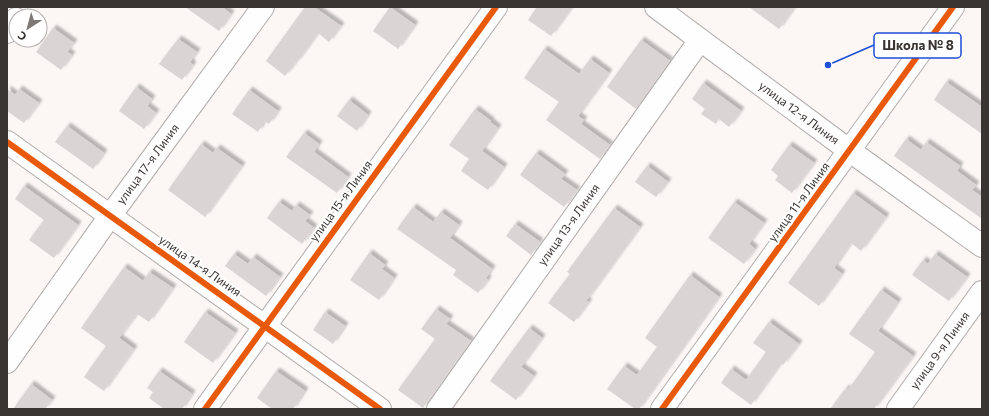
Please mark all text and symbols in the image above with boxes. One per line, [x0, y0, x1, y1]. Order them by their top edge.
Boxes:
north arrow [8, 8, 48, 48]
text: С [15, 29, 29, 44]
callout: Школа № 8 [874, 33, 961, 58]
text: Школа № 8 [882, 37, 954, 53]
street label: улица 12-я Линия [757, 78, 842, 147]
street label: улица 17-я Линия [113, 121, 181, 207]
street label: улица 15-я Линия [306, 157, 374, 244]
street label: улица 11-я Линия [765, 159, 832, 244]
street label: улица 13-я Линия [534, 181, 602, 268]
street label: улица 14-я Линия [157, 232, 244, 299]
street label: улица 9-я Линия [907, 308, 972, 391]

